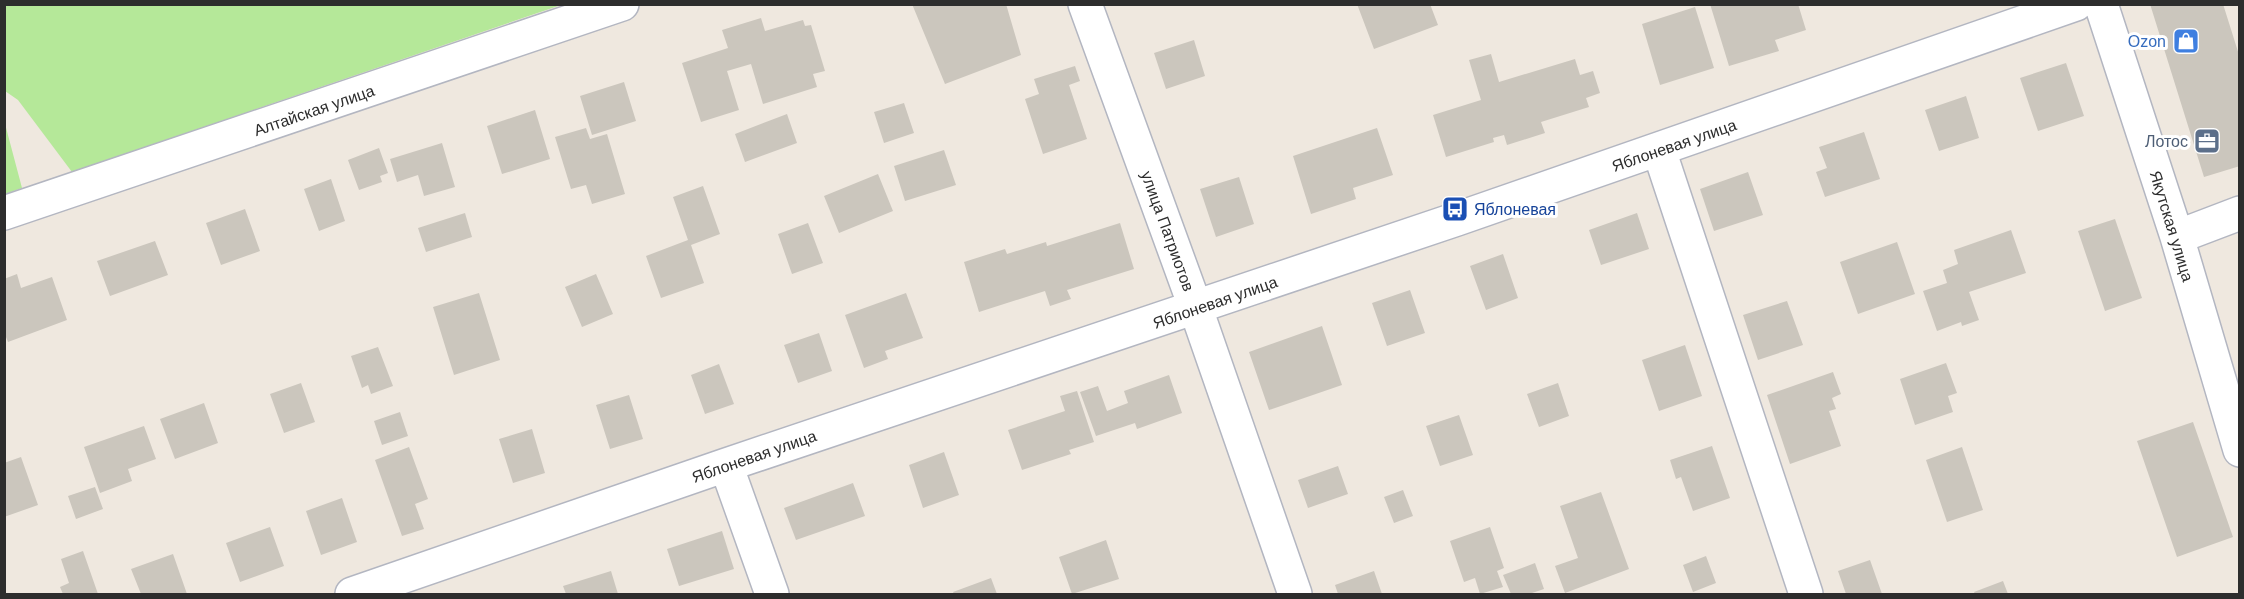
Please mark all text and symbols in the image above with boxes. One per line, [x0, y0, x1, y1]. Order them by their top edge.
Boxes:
shop icon: Ozon [2171, 26, 2201, 56]
place label: Ozon [2128, 33, 2166, 50]
street label: Алтайская улица [252, 82, 377, 139]
street label: Яблоневая улица [1610, 116, 1739, 175]
office icon: Лотос [2192, 126, 2222, 156]
place label: Лотос [2145, 133, 2188, 150]
street label: улица Патриотов [1138, 169, 1197, 294]
street label: Якутская улица [2147, 169, 2197, 284]
bus stop icon: Яблоневая [1440, 194, 1470, 224]
place label: Яблоневая [1474, 201, 1556, 218]
street label: Яблоневая улица [1151, 273, 1280, 332]
street label: Яблоневая улица [690, 427, 819, 486]

